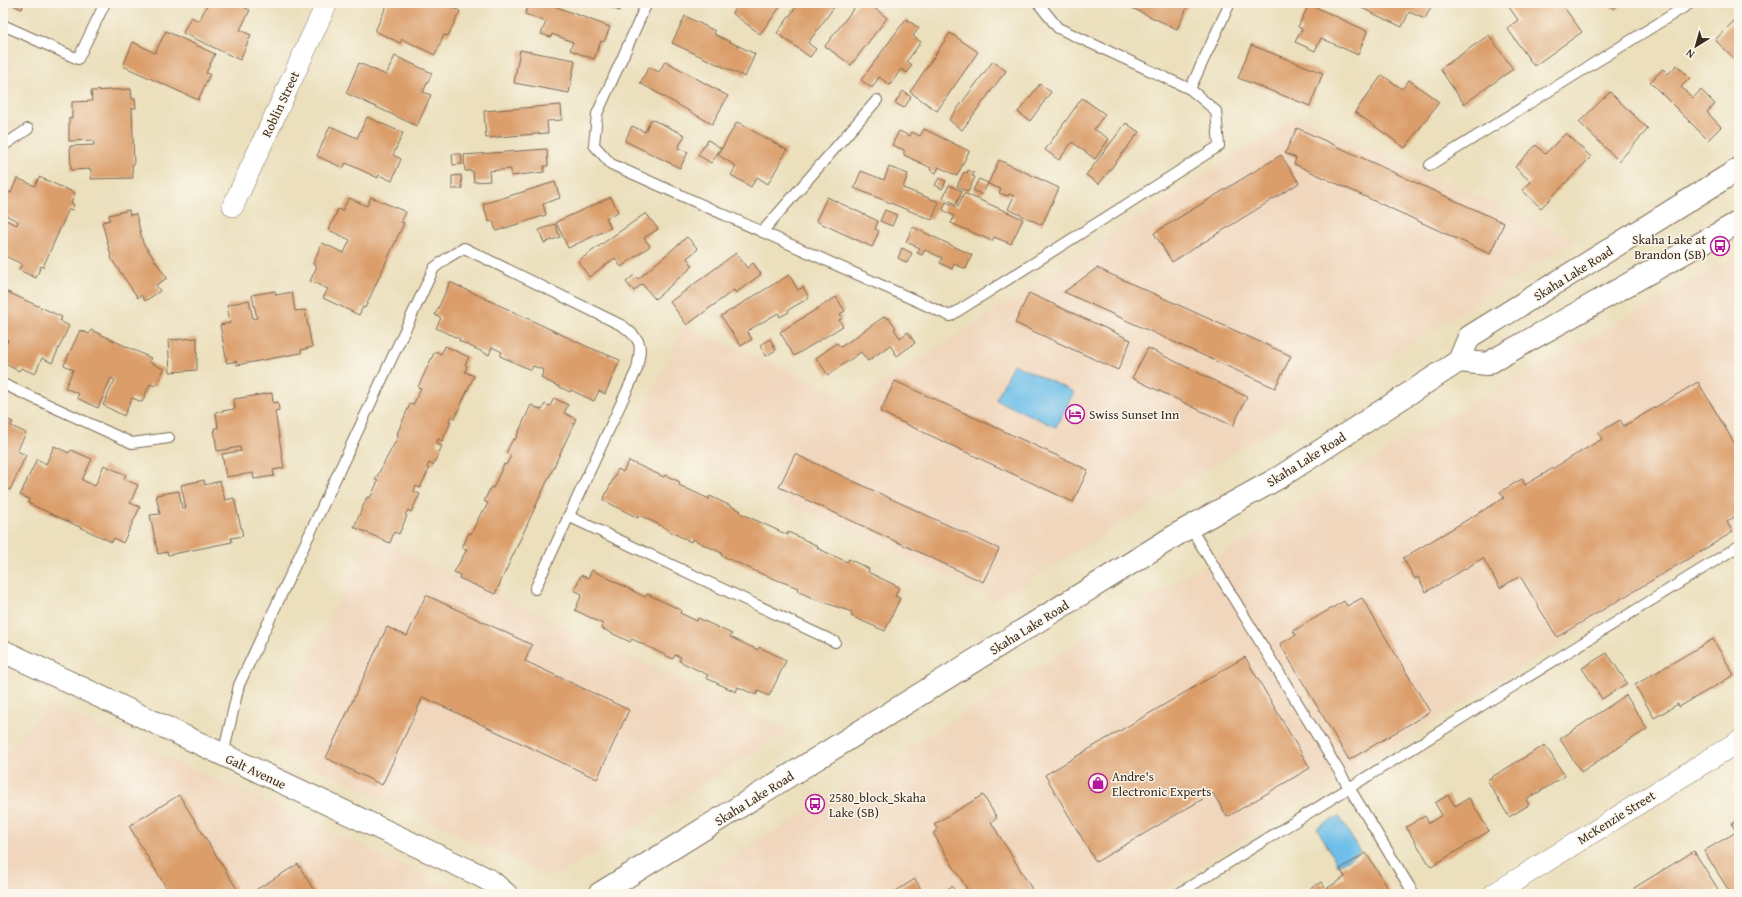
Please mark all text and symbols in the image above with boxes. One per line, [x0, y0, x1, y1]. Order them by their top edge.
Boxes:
north arrow [1676, 26, 1716, 66]
text: N [1682, 45, 1698, 63]
street label: Roblin Street [257, 68, 304, 140]
place label: Skaha Lake at Brandon (SB) [1632, 230, 1706, 264]
bus stop icon: Skaha Lake at Brandon (SB) [1709, 235, 1731, 257]
street label: Skaha Lake Road [1530, 241, 1617, 305]
hotel icon: Swiss Sunset Inn [1064, 403, 1086, 425]
place label: Swiss Sunset Inn [1089, 405, 1180, 424]
street label: Skaha Lake Road [1263, 427, 1350, 491]
street label: Skaha Lake Road [986, 595, 1073, 659]
street label: Galt Avenue [222, 749, 289, 794]
street label: Skaha Lake Road [711, 766, 798, 830]
place label: Andre's Electronic Experts [1112, 767, 1211, 801]
shop icon: Andre's Electronic Experts [1087, 772, 1109, 794]
street label: McKenzie Street [1574, 786, 1659, 849]
place label: 2580_block_Skaha Lake (SB) [829, 788, 927, 822]
bus stop icon: 2580_block_Skaha Lake (SB) [804, 793, 826, 815]

